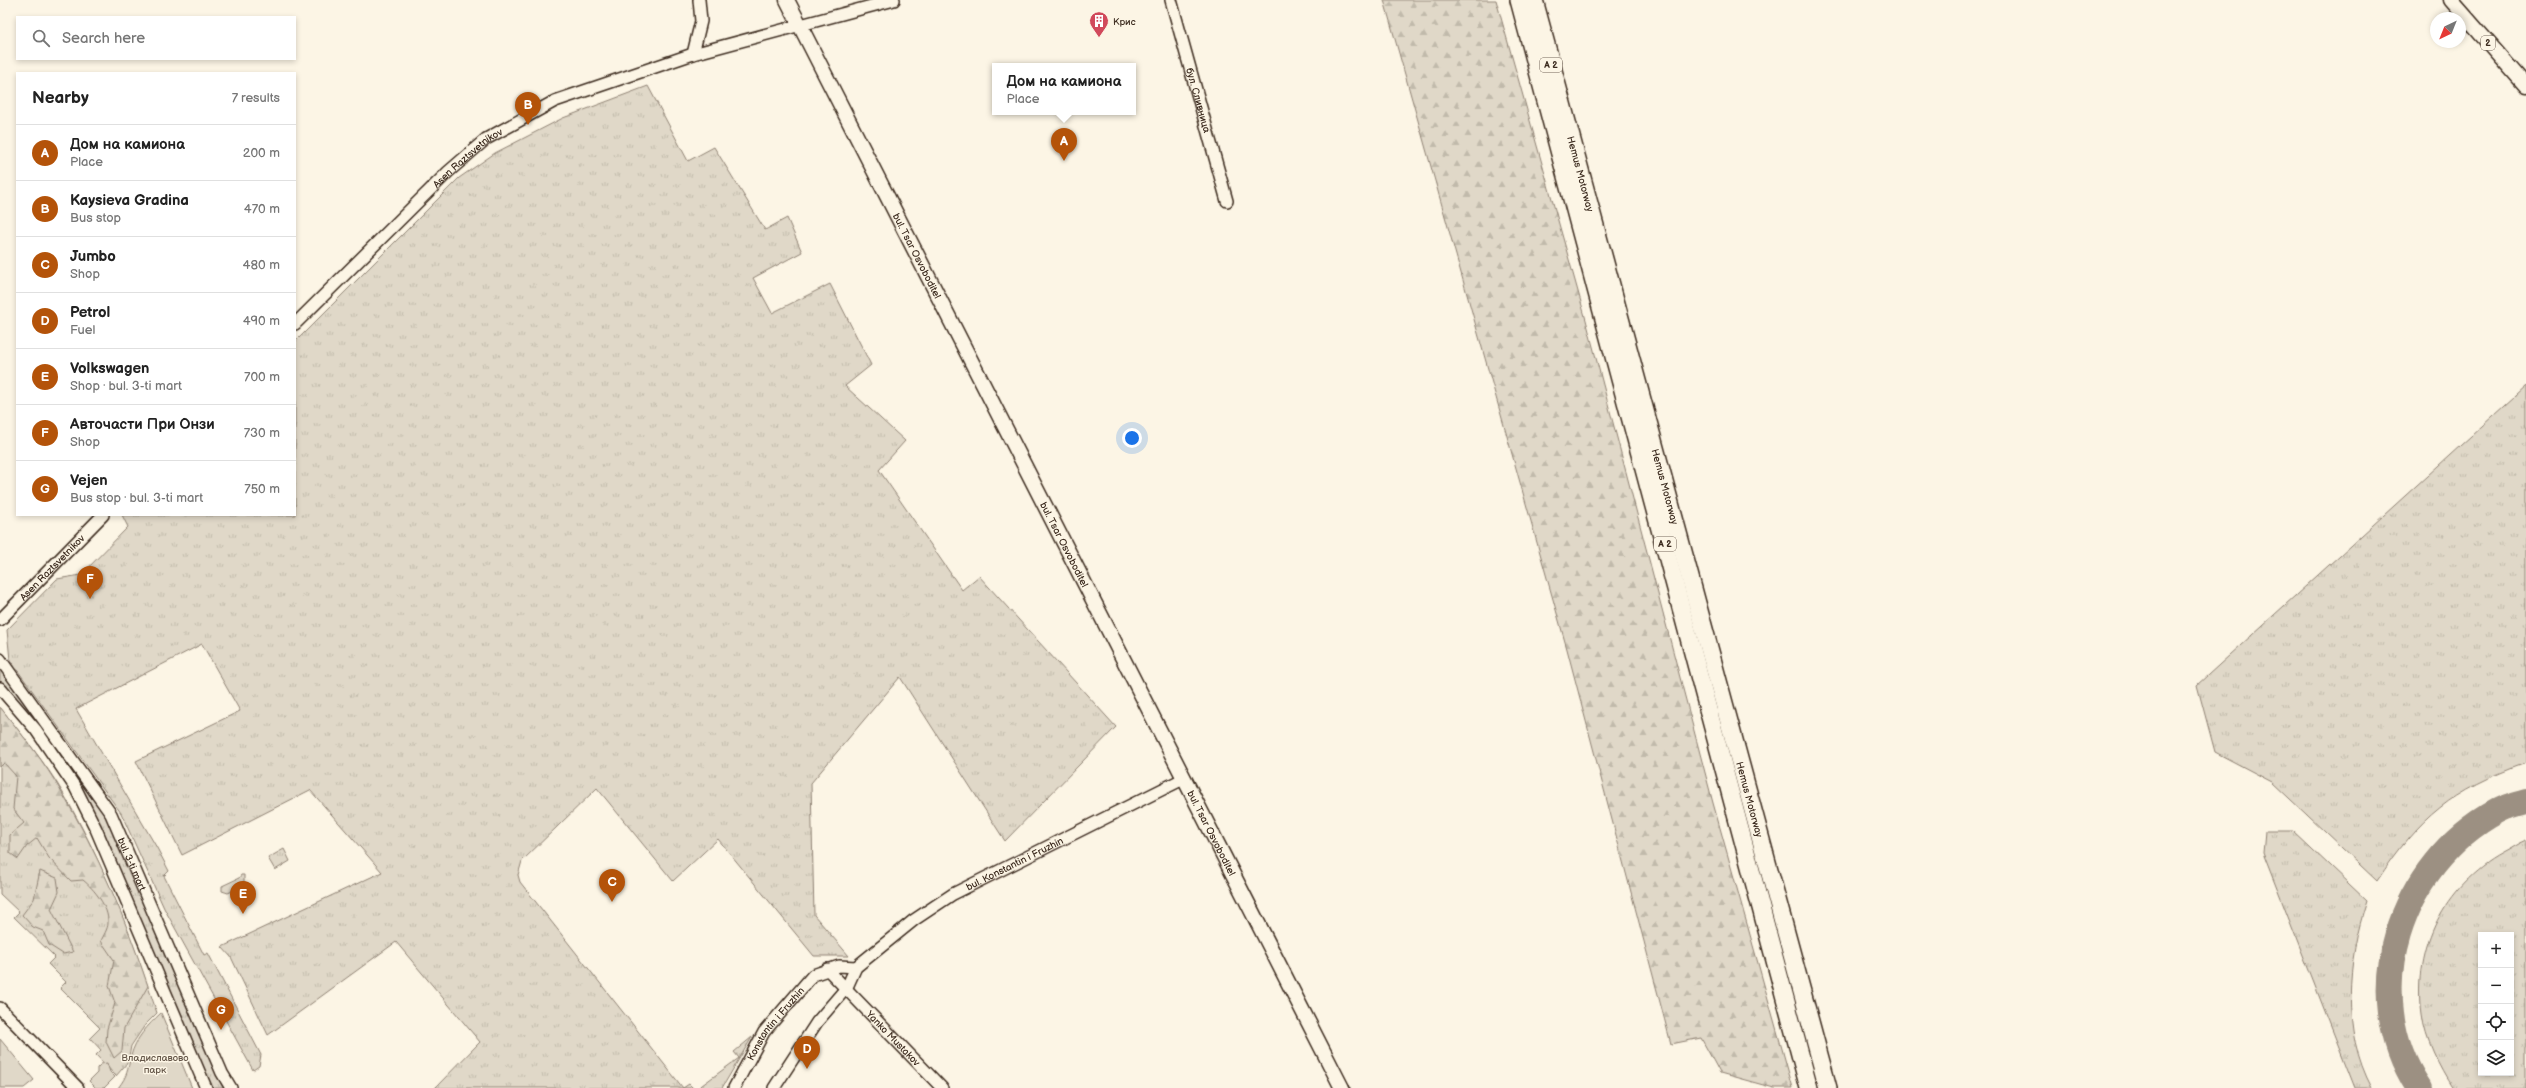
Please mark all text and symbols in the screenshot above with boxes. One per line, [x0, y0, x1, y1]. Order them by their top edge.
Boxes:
building icon: Крис [1088, 10, 1110, 38]
north arrow [2430, 12, 2466, 48]
search box [16, 16, 296, 60]
place label: Крис [1113, 16, 1136, 28]
icon: search [30, 27, 52, 49]
text: Search here [62, 29, 145, 48]
road number: 2 [2481, 36, 2495, 50]
road number: A 2 [1540, 58, 1562, 72]
popup [992, 63, 1136, 115]
street label: бул. Сливница [1183, 67, 1213, 134]
text: Дом на камиона [1007, 72, 1121, 91]
text: Nearby [32, 88, 89, 108]
text: 7 results [232, 90, 280, 106]
text: Place [1007, 91, 1040, 107]
pin: B [515, 92, 541, 125]
street label: Asen Raztsvetnikov [431, 126, 505, 191]
pin: A [1051, 128, 1077, 161]
text: Дом на камиона [70, 135, 185, 154]
street label: Hemus Motorway [1564, 135, 1596, 214]
text: A [41, 145, 49, 161]
text: 200 m [243, 145, 280, 161]
text: Place [70, 154, 103, 170]
text: Kaysieva Gradina [70, 191, 189, 210]
text: B [40, 201, 50, 217]
text: 470 m [244, 201, 280, 217]
text: Bus stop [70, 210, 121, 226]
street label: bul. Tsar Osvoboditel [890, 212, 943, 301]
text: Jumbo [70, 247, 116, 266]
text: C [40, 257, 50, 273]
text: 480 m [243, 257, 280, 273]
text: Shop [70, 266, 100, 282]
text: Petrol [70, 303, 110, 322]
text: D [40, 313, 50, 329]
text: 490 m [243, 313, 280, 329]
text: Fuel [70, 322, 95, 338]
text: Volkswagen [70, 359, 149, 378]
text: E [41, 369, 49, 385]
text: 700 m [244, 369, 280, 385]
text: Shop · bul. 3-ti mart [70, 378, 182, 394]
text: Авточасти При Онзи [70, 415, 215, 434]
text: F [41, 425, 49, 441]
text: 730 m [244, 425, 280, 441]
your location [1122, 428, 1142, 448]
text: Shop [70, 434, 100, 450]
street label: Hemus Motorway [1649, 448, 1681, 526]
text: Vejen [70, 471, 108, 490]
text: G [40, 481, 50, 497]
text: 750 m [244, 481, 280, 497]
text: Bus stop · bul. 3-ti mart [70, 490, 203, 506]
street label: bul. Tsar Osvoboditel [1037, 500, 1090, 589]
street label: Asen Raztsvetnikov [18, 532, 88, 603]
road number: A 2 [1654, 537, 1676, 551]
pin: F [77, 566, 103, 599]
street label: Hemus Motorway [1733, 760, 1765, 839]
street label: bul. Tsar Osvoboditel [1184, 789, 1238, 878]
street label: bul. Konstantin i Fruzhin [964, 835, 1066, 893]
street label: bul. 3-ti mart [115, 836, 148, 893]
pin: C [599, 869, 625, 902]
pin: E [230, 881, 256, 914]
map controls [2478, 932, 2514, 1076]
button: + [2478, 932, 2514, 968]
button: − [2478, 968, 2514, 1004]
street label: Konstantin i Fruzhin [745, 985, 807, 1063]
pin: G [208, 997, 234, 1030]
button: locate [2478, 1004, 2514, 1040]
street label: Yanko Mustakov [863, 1008, 923, 1069]
pin: D [794, 1036, 820, 1069]
button: layers [2478, 1040, 2514, 1076]
park label: Владиславово парк [122, 1052, 189, 1076]

